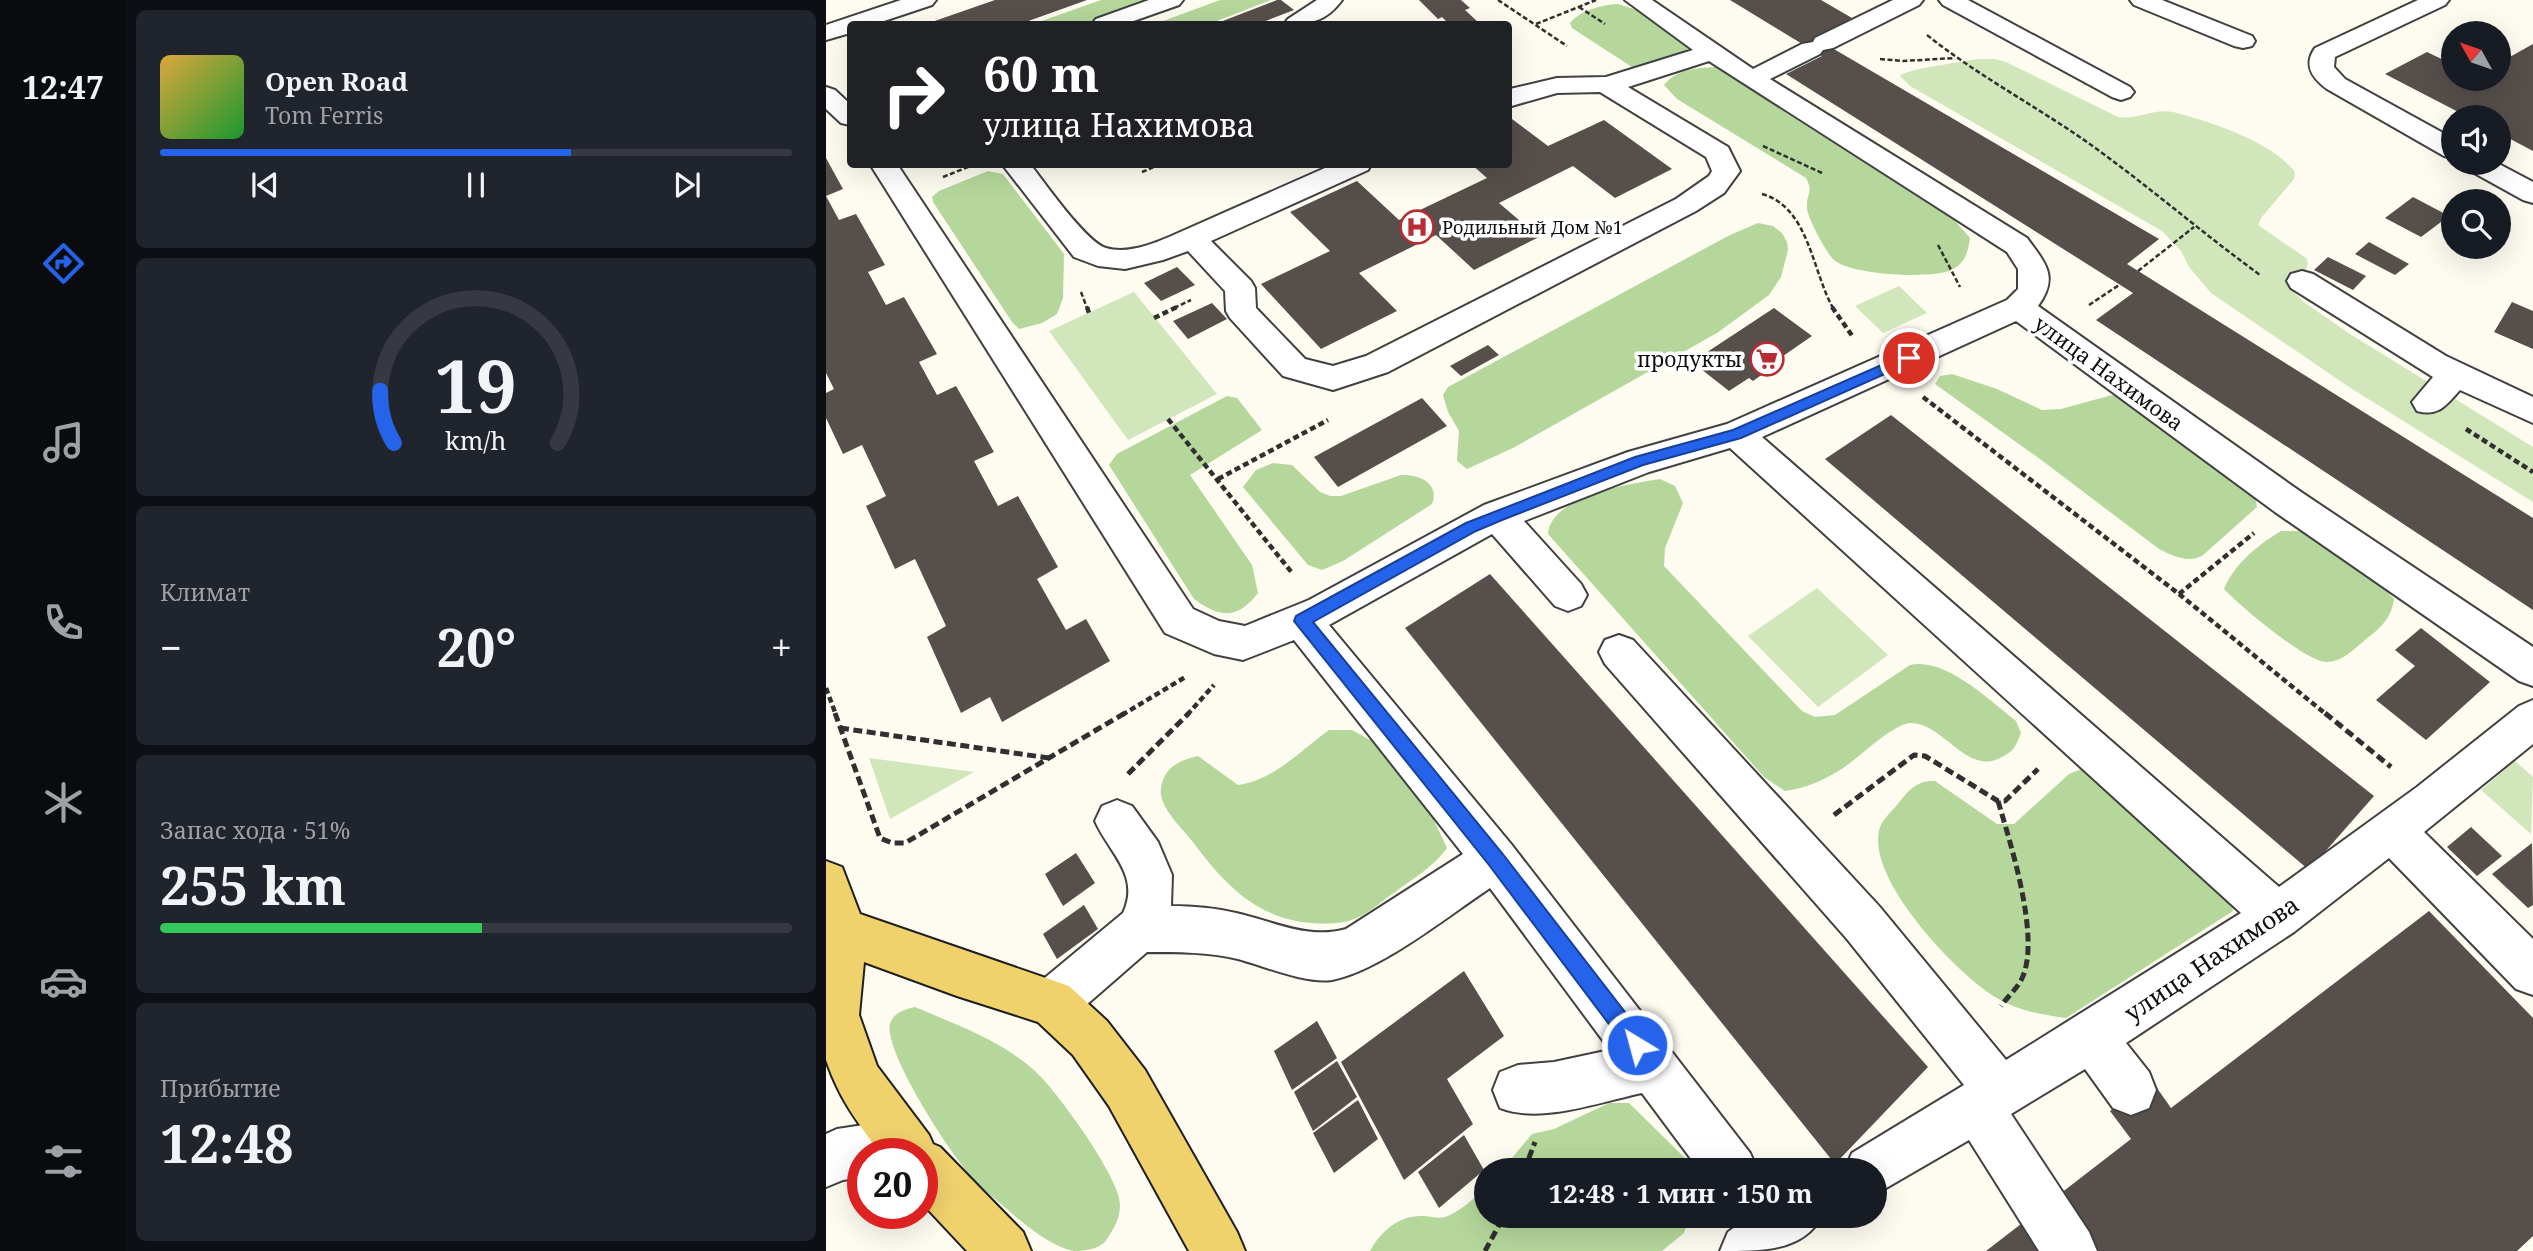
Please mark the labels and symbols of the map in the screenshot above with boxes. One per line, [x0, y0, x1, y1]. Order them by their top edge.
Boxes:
north arrow [2441, 21, 2511, 91]
hospital icon: Родильный Дом №1 [1398, 208, 1436, 246]
place label: Родильный Дом №1 [1442, 215, 1623, 239]
street label: улица Нахимова [2029, 309, 2189, 437]
pin [1879, 328, 1939, 388]
supermarket icon: продукты [1748, 340, 1786, 378]
place label: продукты [1637, 345, 1742, 373]
street label: улица Нахимова [2117, 887, 2305, 1029]
position arrow [1600, 1008, 1674, 1082]
speed limit sign: 20 [847, 1138, 938, 1229]

